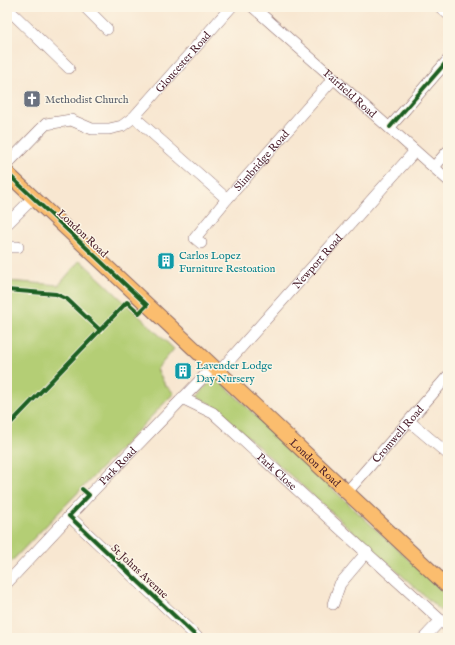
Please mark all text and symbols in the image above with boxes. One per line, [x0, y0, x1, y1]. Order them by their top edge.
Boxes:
street label: Gloucester Road [153, 29, 214, 96]
street label: Fairfield Road [320, 67, 379, 121]
church icon: Methodist Church [22, 89, 42, 109]
place label: Methodist Church [45, 93, 129, 107]
street label: Slimbridge Road [231, 127, 293, 194]
street label: London Road [54, 207, 111, 261]
street label: Newport Road [290, 232, 346, 292]
place label: Carlos Lopez Furniture Restoation [179, 249, 276, 276]
building icon: Carlos Lopez Furniture Restoation [156, 251, 176, 271]
place label: Lavender Lodge Day Nursery [196, 359, 272, 386]
building icon: Lavender Lodge Day Nursery [173, 361, 193, 381]
street label: Cromwell Road [369, 403, 427, 466]
street label: London Road [286, 436, 343, 491]
street label: Park Road [96, 444, 140, 489]
street label: Park Close [253, 450, 299, 494]
street label: St Johns Avenue [108, 542, 171, 602]

